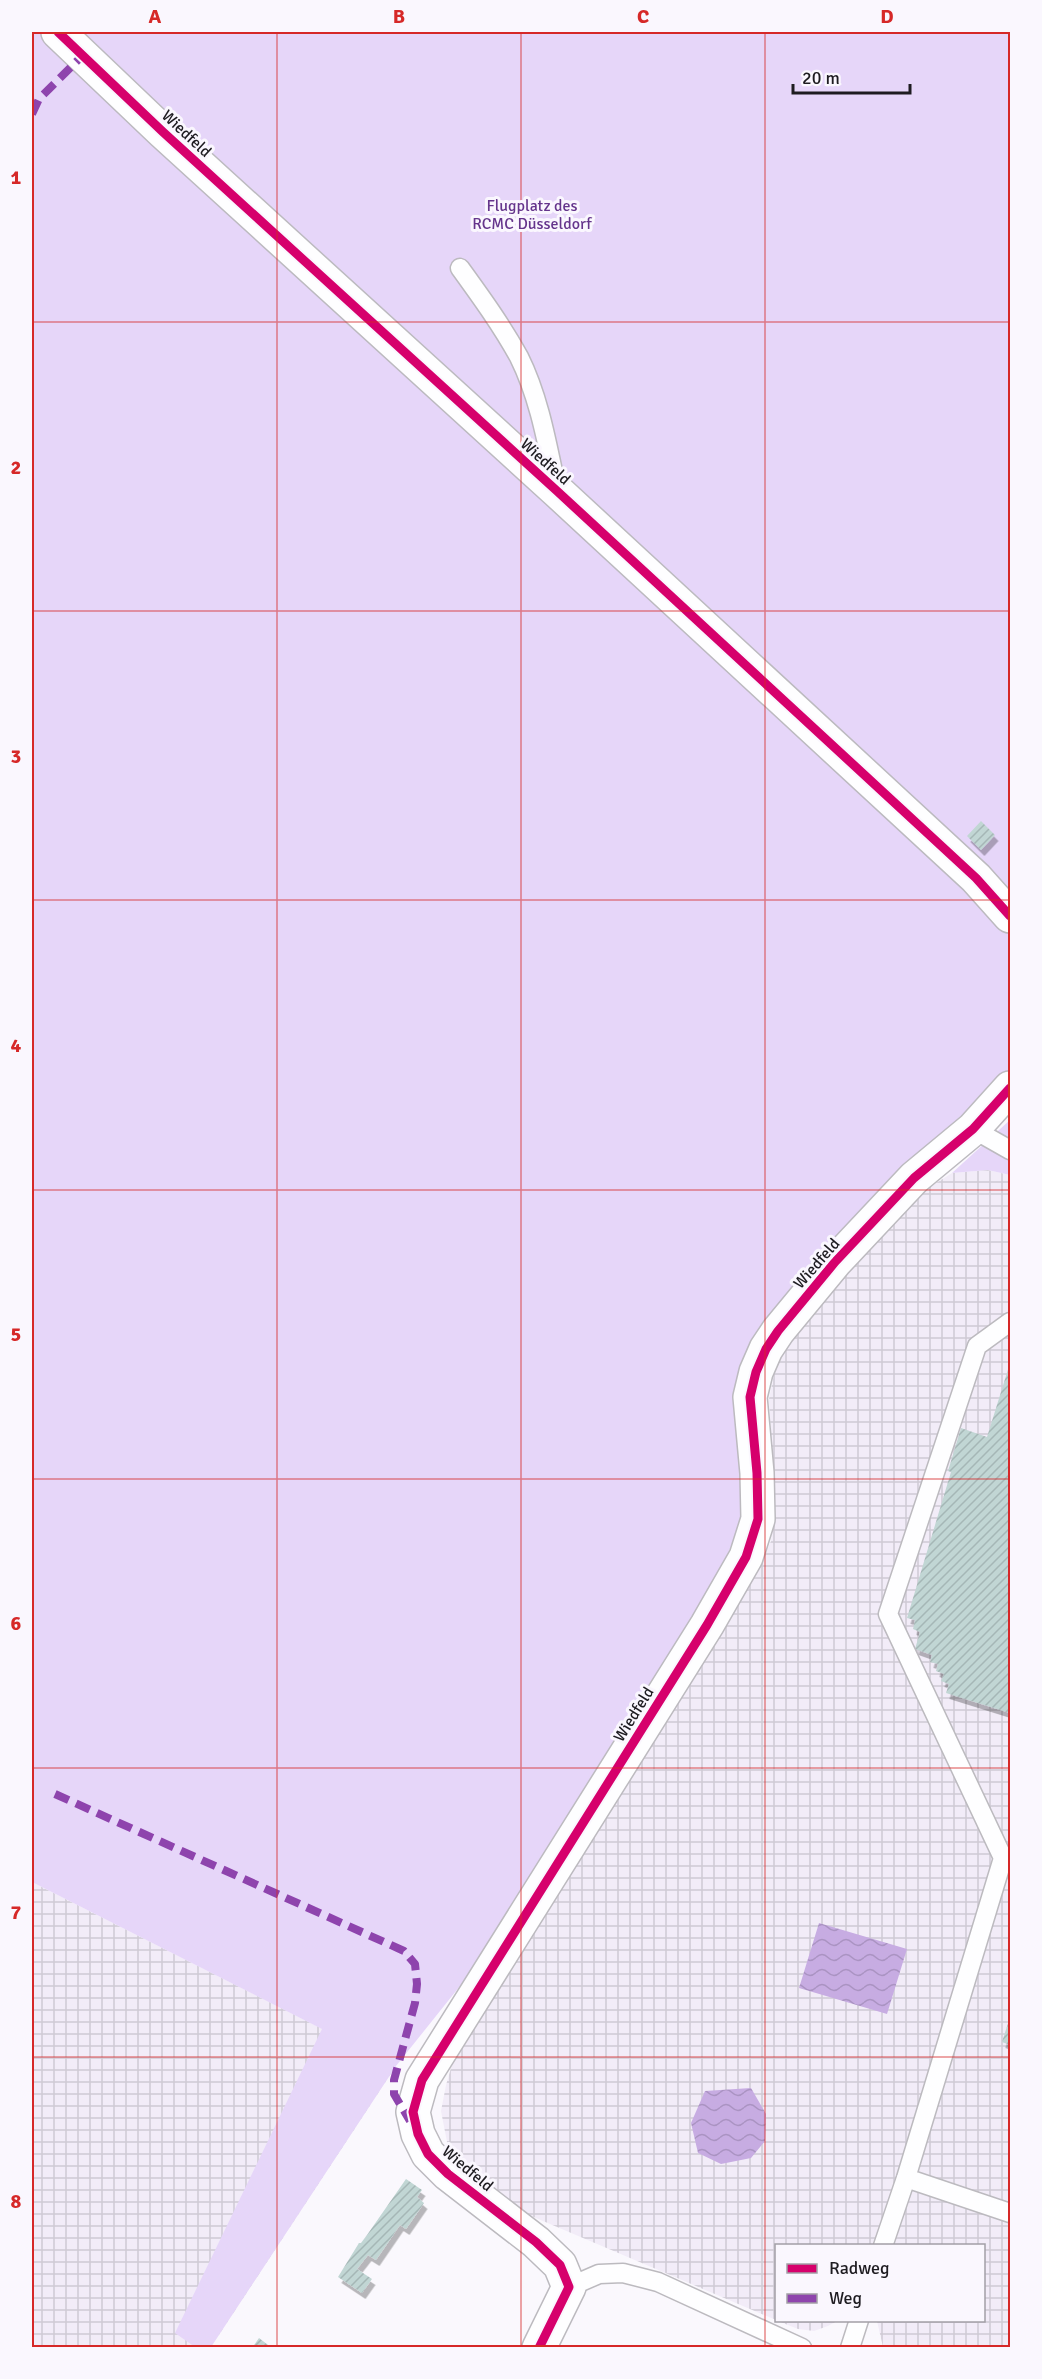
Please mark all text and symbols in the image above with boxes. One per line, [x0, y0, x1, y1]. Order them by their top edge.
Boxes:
text: A [149, 4, 162, 29]
text: B [393, 4, 405, 29]
text: C [637, 4, 649, 29]
text: D [880, 4, 894, 29]
scale bar [793, 57, 910, 95]
text: 20 m [802, 67, 840, 89]
street label: Wiedfeld [157, 106, 215, 162]
text: 1 [11, 165, 22, 190]
park label: Flugplatz des RCMC Düsseldorf [472, 196, 592, 234]
street label: Wiedfeld [516, 434, 575, 489]
text: 2 [11, 455, 21, 480]
text: 3 [11, 744, 21, 769]
text: 4 [11, 1033, 22, 1058]
street label: Wiedfeld [789, 1234, 844, 1293]
text: 5 [11, 1322, 21, 1347]
text: 6 [11, 1611, 22, 1636]
street label: Wiedfeld [609, 1683, 658, 1746]
text: 7 [11, 1900, 22, 1925]
street label: Wiedfeld [438, 2142, 497, 2196]
text: 8 [11, 2189, 22, 2214]
legend [775, 2244, 985, 2322]
text: Radweg [829, 2257, 890, 2279]
text: Weg [829, 2287, 862, 2309]

